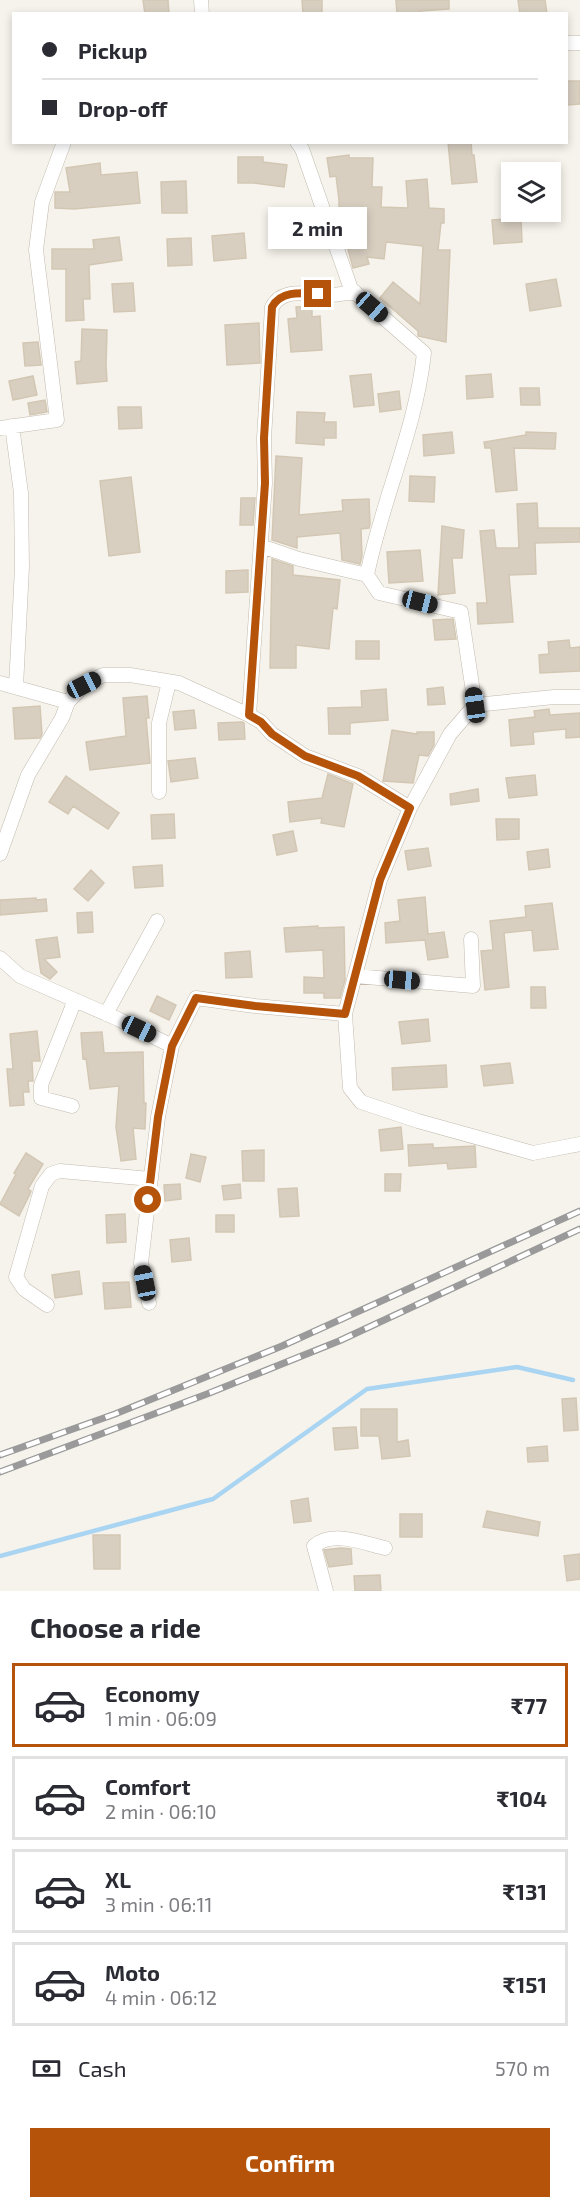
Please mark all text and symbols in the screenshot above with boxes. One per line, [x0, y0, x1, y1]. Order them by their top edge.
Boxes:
text: Pickup [78, 37, 147, 63]
text: Drop-off [78, 95, 167, 121]
map controls [501, 162, 561, 222]
button: layers [501, 162, 561, 222]
callout: 2 min [268, 207, 368, 249]
text: 2 min [292, 216, 343, 240]
route end [304, 280, 331, 307]
car [353, 288, 391, 326]
car [400, 589, 440, 615]
car [64, 669, 104, 701]
car [464, 686, 486, 724]
car [383, 969, 421, 991]
car [119, 1013, 159, 1045]
route start [134, 1186, 161, 1213]
car [133, 1264, 157, 1302]
text: Choose a ride [30, 1611, 201, 1643]
icon: car [33, 1678, 87, 1732]
text: Economy [105, 1680, 200, 1706]
text: ₹77 [511, 1692, 547, 1718]
text: 1 min · 06:09 [105, 1706, 217, 1730]
icon: car [33, 1771, 87, 1825]
text: Comfort [105, 1773, 190, 1799]
text: ₹104 [497, 1785, 547, 1811]
text: 2 min · 06:10 [105, 1799, 217, 1823]
icon: car [33, 1864, 87, 1918]
text: XL [105, 1866, 131, 1892]
text: ₹131 [503, 1878, 547, 1904]
text: 3 min · 06:11 [105, 1892, 212, 1916]
icon: car [33, 1957, 87, 2011]
text: Moto [105, 1959, 160, 1985]
text: ₹151 [503, 1971, 547, 1997]
text: 4 min · 06:12 [105, 1985, 217, 2009]
icon: cash [30, 2052, 63, 2085]
text: Cash [78, 2055, 127, 2081]
text: 570 m [495, 2056, 550, 2080]
button: Confirm [30, 2128, 550, 2197]

